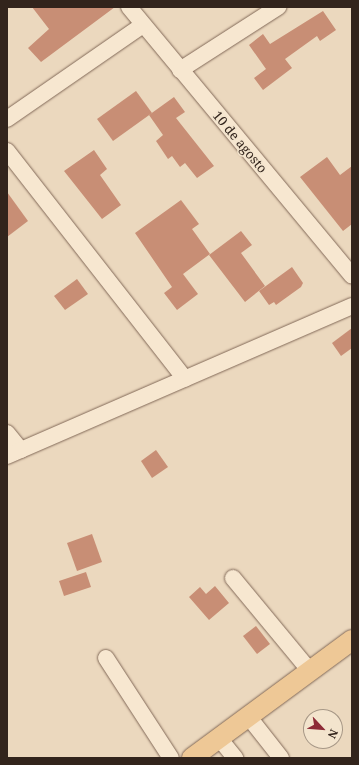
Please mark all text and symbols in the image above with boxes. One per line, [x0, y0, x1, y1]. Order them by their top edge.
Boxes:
street label: 10 de agosto [210, 108, 270, 176]
north arrow [303, 709, 343, 749]
text: N [325, 727, 342, 741]

